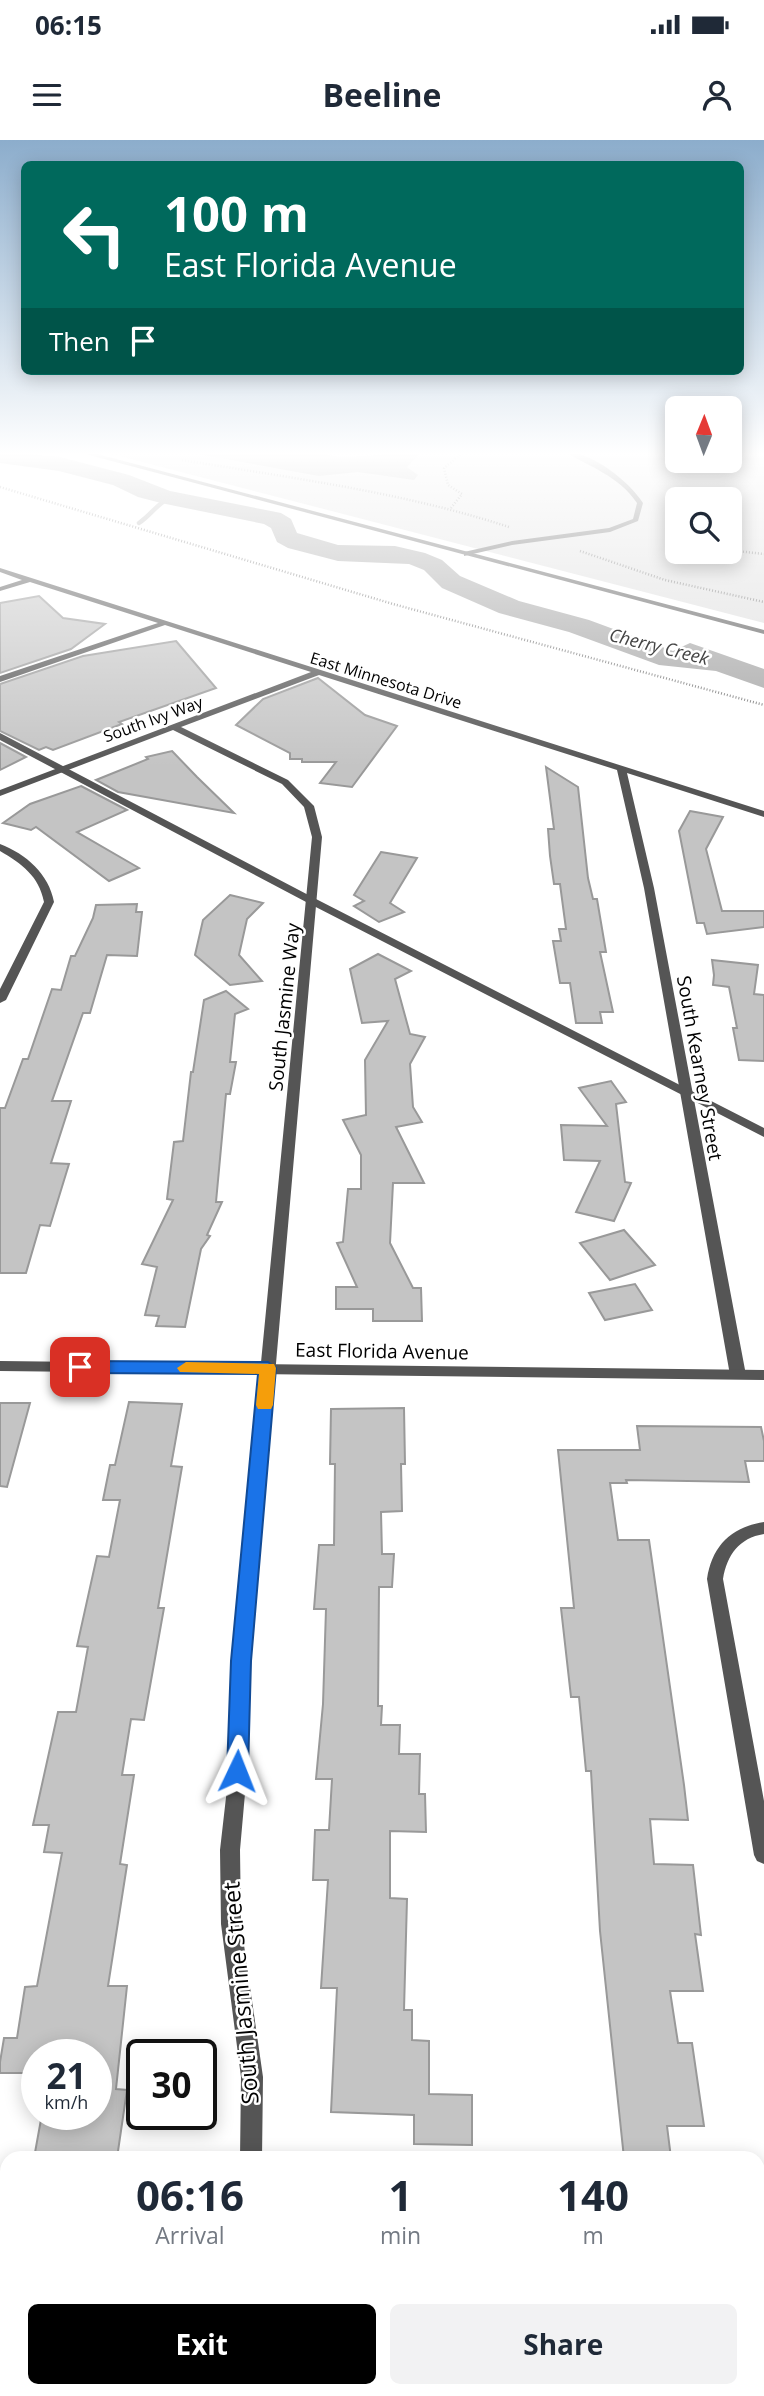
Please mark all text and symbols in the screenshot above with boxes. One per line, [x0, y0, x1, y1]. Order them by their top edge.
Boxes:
text: 06:15 [35, 7, 102, 43]
text: Beeline [323, 73, 441, 116]
icon: menu [28, 76, 66, 114]
icon: person [698, 76, 736, 114]
text: 100 m [164, 180, 309, 246]
icon: left [49, 189, 140, 280]
text: East Florida Avenue [164, 243, 457, 286]
icon: arrive [124, 322, 162, 360]
text: Then [49, 323, 110, 359]
north arrow [665, 396, 742, 472]
map controls [665, 396, 742, 564]
button: search [665, 487, 742, 564]
water label: Cherry Creek [607, 622, 713, 670]
street label: East Minnesota Drive [307, 646, 465, 714]
street label: South Ivy Way [100, 691, 207, 747]
street label: South Jasmine Way [262, 921, 306, 1092]
street label: South Kearney Street [671, 974, 729, 1163]
street label: East Florida Avenue [295, 1336, 469, 1366]
pin [50, 1337, 110, 1397]
icon: arrive [61, 1348, 99, 1386]
position arrow [200, 1734, 274, 1808]
street label: South Jasmine Street [214, 1881, 266, 2106]
speed limit sign: 30 [126, 2039, 217, 2130]
text: 21 [46, 2052, 87, 2099]
text: km/h [45, 2090, 88, 2114]
text: 06:16 [136, 2166, 244, 2223]
text: 1 [388, 2166, 413, 2223]
text: 140 [557, 2166, 629, 2223]
text: Arrival [155, 2219, 225, 2251]
text: min [380, 2219, 421, 2251]
text: m [582, 2219, 604, 2251]
button: Exit [28, 2304, 376, 2384]
button: Share [390, 2304, 737, 2384]

